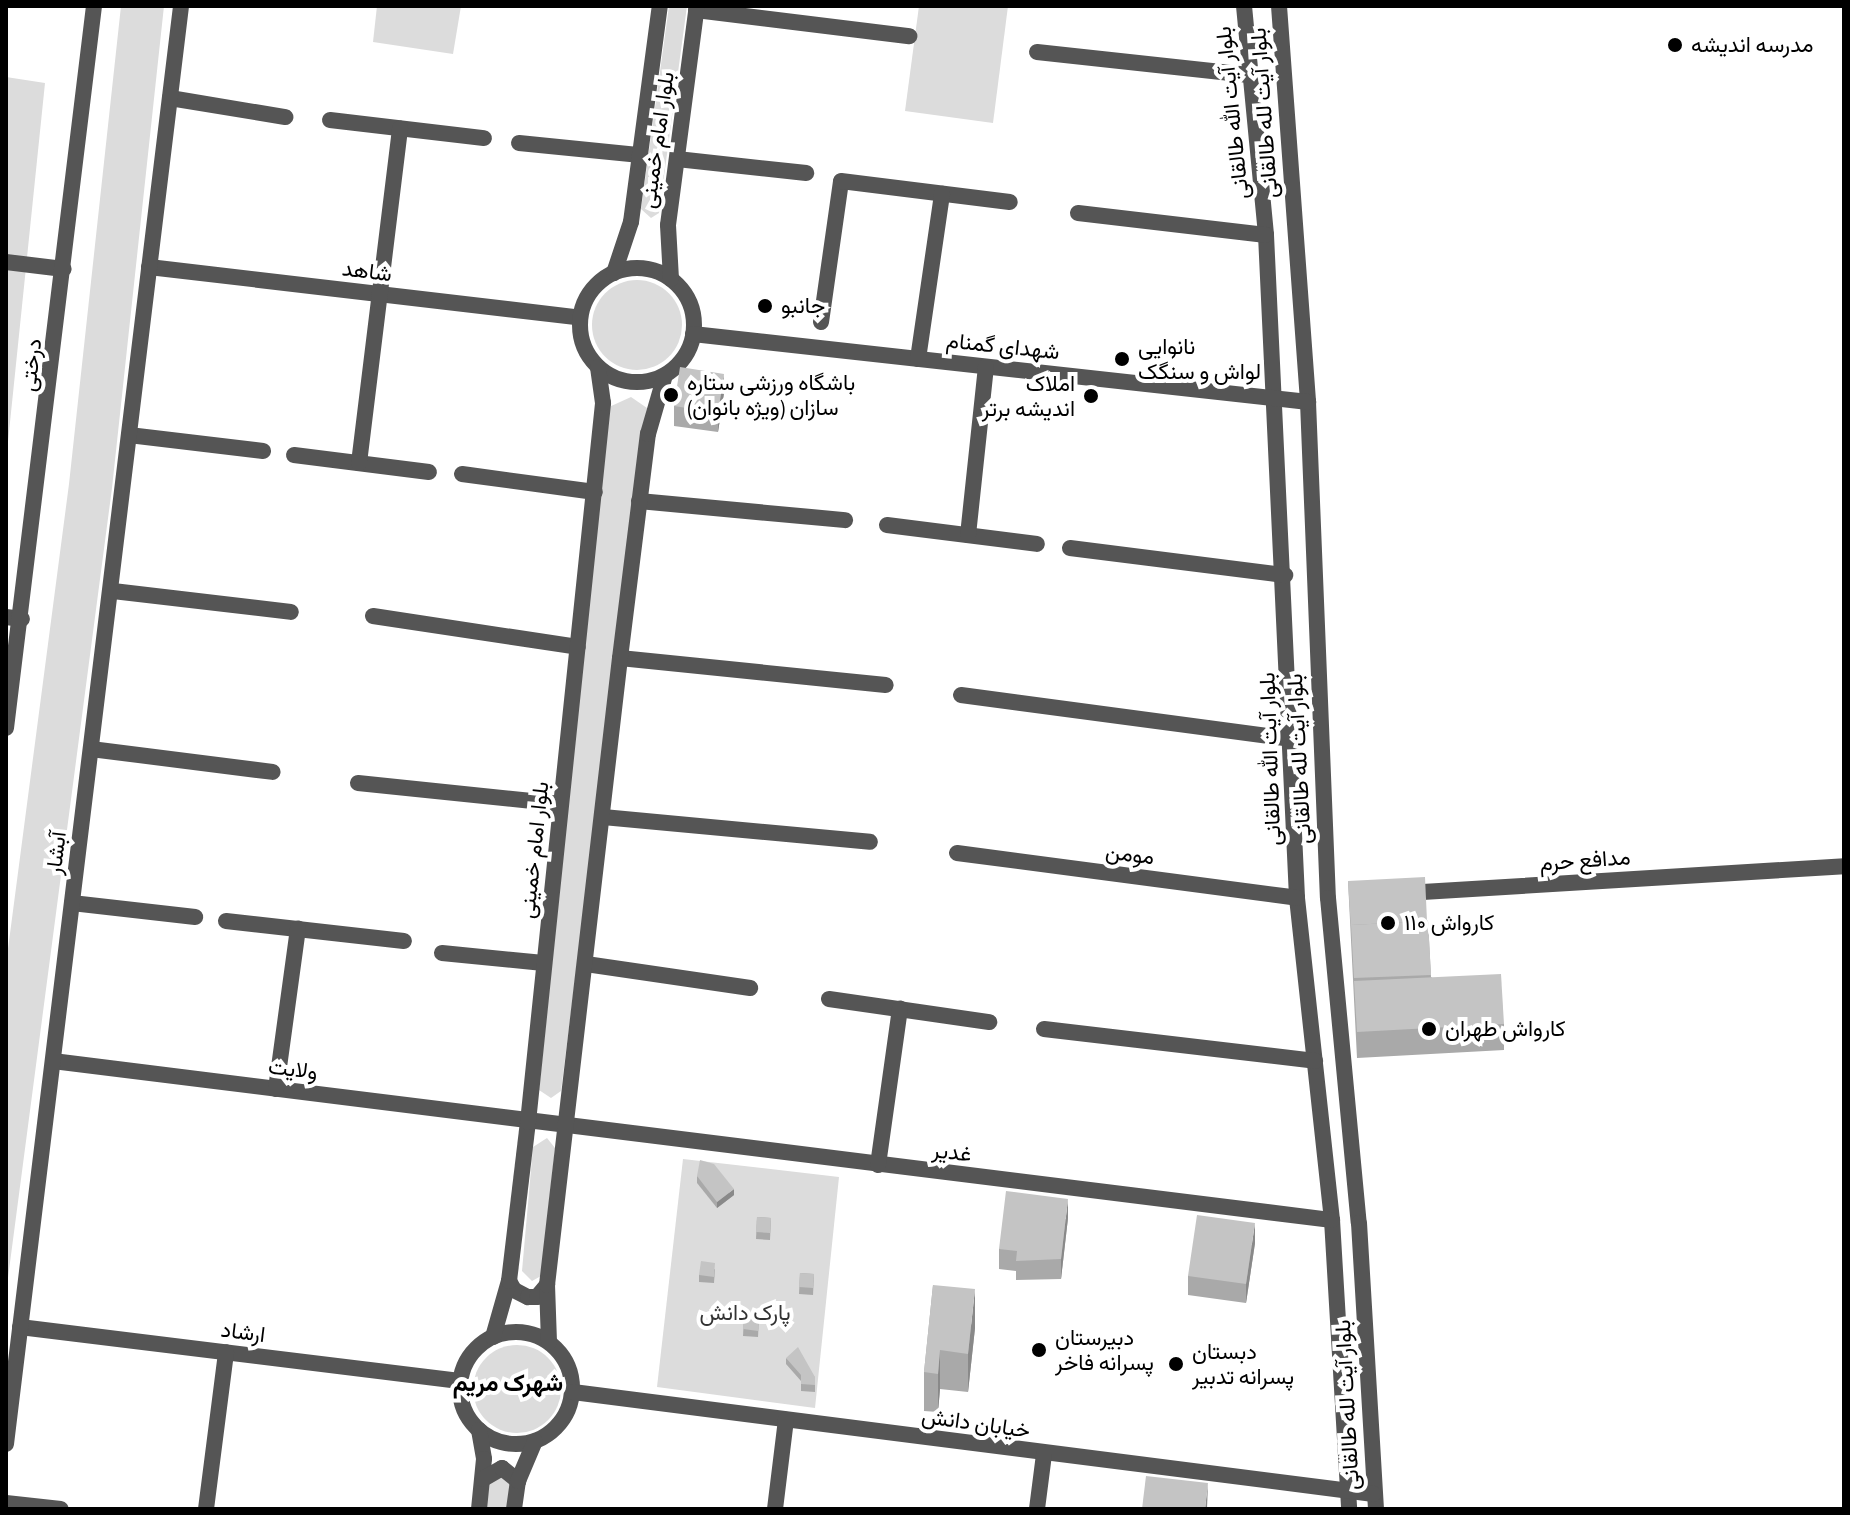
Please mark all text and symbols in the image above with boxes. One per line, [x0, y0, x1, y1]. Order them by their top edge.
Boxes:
street label: بلوار آیت الله طالقانی [1210, 25, 1254, 201]
street label: بلوار آیت لله طالقانی [1245, 27, 1283, 199]
place label: مدرسه اندیشه [1691, 32, 1814, 58]
marker: مدرسه اندیشه [1666, 36, 1684, 54]
street label: بلوار امام خمینی [634, 70, 680, 210]
street label: شاهد [341, 255, 393, 287]
place label: جانبو [781, 293, 825, 319]
marker: جانبو [756, 297, 774, 315]
street label: شهدای گمنام [945, 327, 1061, 365]
place label: نانوایی لواش و سنگک [1138, 333, 1261, 384]
street label: درختی [15, 337, 47, 393]
marker: نانوایی لواش و سنگک [1113, 350, 1131, 368]
place label: باشگاه ورزشی ستاره سازان (ویژه بانوان) [687, 369, 855, 420]
place label: املاک اندیشه برتر [982, 370, 1075, 422]
marker: باشگاه ورزشی ستاره سازان (ویژه بانوان) [662, 386, 680, 404]
marker: املاک اندیشه برتر [1082, 387, 1100, 405]
street label: بلوار آیت الله طالقانی [1254, 672, 1286, 846]
street label: بلوار آیت لله طالقانی [1281, 673, 1317, 845]
street label: بلوار امام خمینی [514, 780, 554, 920]
street label: آبشار [40, 830, 72, 876]
street label: مومن [1104, 838, 1156, 870]
street label: مدافع حرم [1539, 844, 1631, 876]
place label: کارواش ۱۱۰ [1404, 910, 1494, 936]
marker: کارواش ۱۱۰ [1379, 914, 1397, 932]
place label: کارواش طهران [1445, 1016, 1566, 1042]
marker: کارواش طهران [1420, 1020, 1438, 1038]
street label: ولایت [267, 1053, 319, 1085]
street label: غدیر [931, 1137, 973, 1167]
park label: پارک دانش [699, 1300, 791, 1326]
street label: ارشاد [219, 1316, 267, 1348]
street label: بلوار آیت لله طالقانی [1329, 1319, 1365, 1491]
place label: دبیرستان پسرانه فاخر [1055, 1324, 1154, 1376]
place label: دبستان پسرانه تدبیر [1192, 1338, 1294, 1390]
marker: دبیرستان پسرانه فاخر [1030, 1341, 1048, 1359]
marker: دبستان پسرانه تدبیر [1167, 1355, 1185, 1373]
district label: شهرک مریم [453, 1369, 563, 1397]
street label: خیابان دانش [920, 1402, 1032, 1444]

